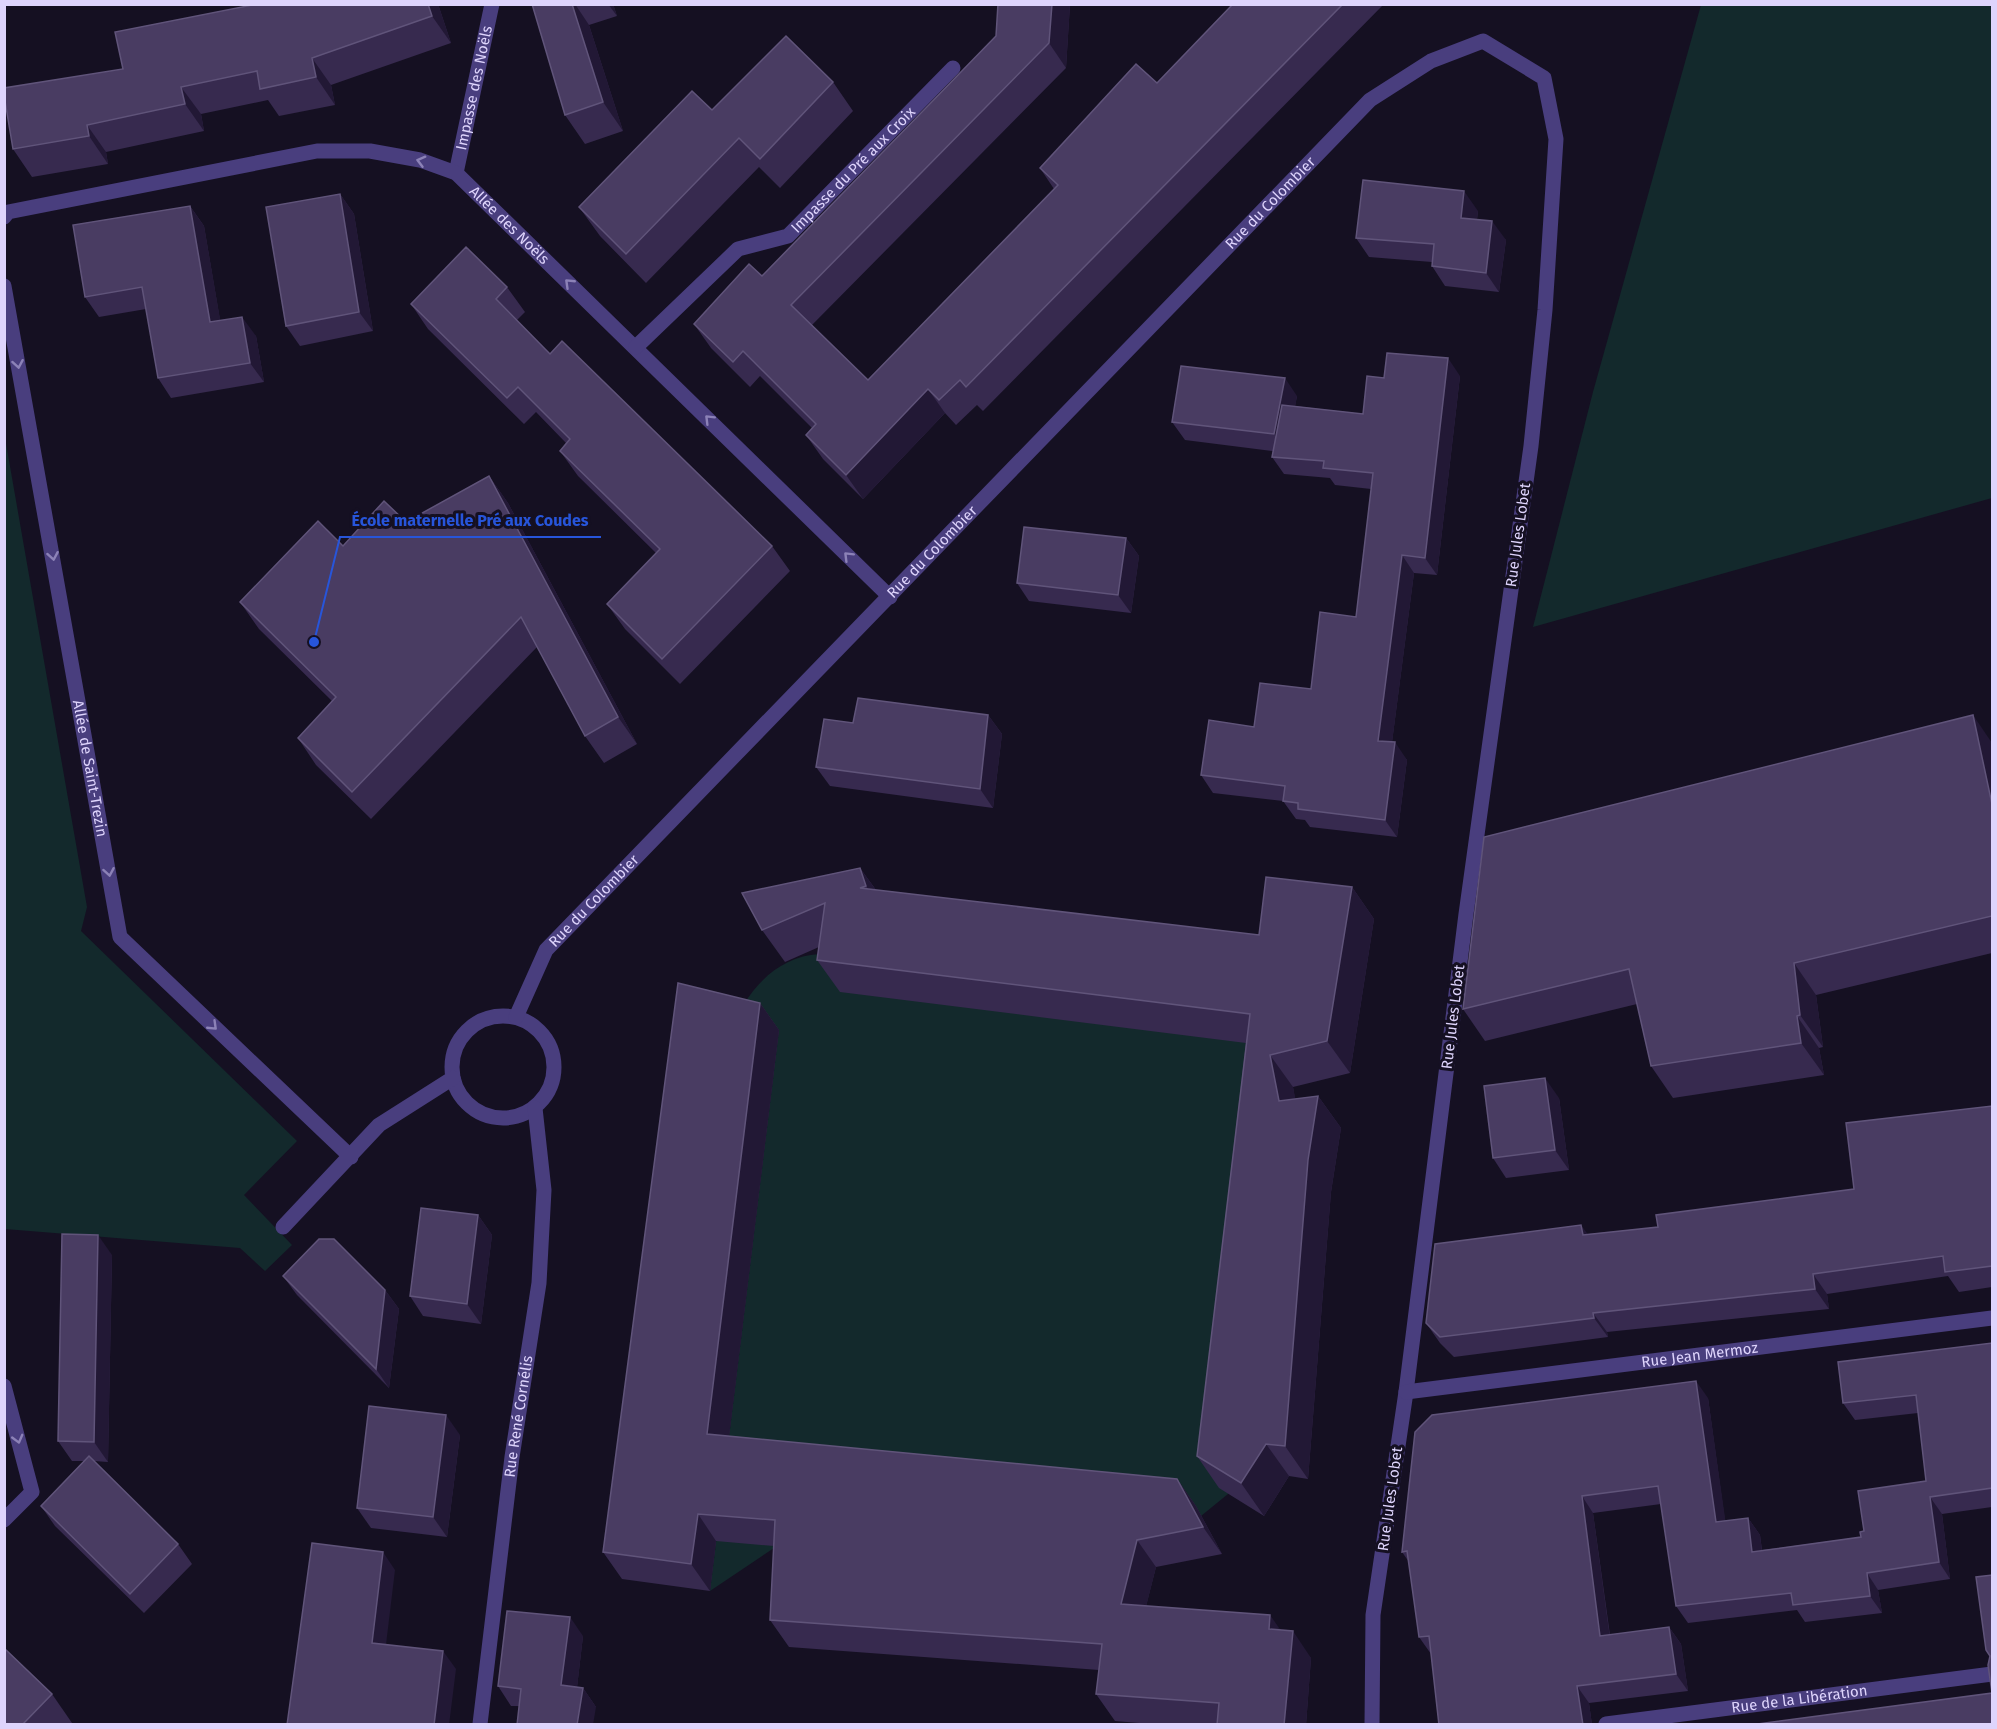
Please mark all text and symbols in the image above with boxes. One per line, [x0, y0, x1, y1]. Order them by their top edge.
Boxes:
street label: Impasse des Noëls [452, 24, 496, 152]
street label: Impasse du Pré aux Croix [787, 102, 919, 237]
street label: Rue du Colombier [1221, 153, 1319, 253]
one-way arrow [416, 156, 427, 168]
street label: Allée des Noëls [466, 182, 553, 268]
one-way arrow [566, 279, 577, 290]
one-way arrow [12, 359, 24, 369]
one-way arrow [705, 415, 716, 425]
street label: Rue Jules Lobet [1502, 481, 1534, 588]
street label: Rue du Colombier [883, 502, 981, 602]
callout: École maternelle Pré aux Coudes [340, 503, 601, 537]
text: École maternelle Pré aux Coudes [352, 510, 589, 530]
one-way arrow [46, 551, 58, 561]
one-way arrow [844, 552, 855, 563]
street label: Allée de Saint-Trezin [69, 699, 111, 838]
street label: Rue du Colombier [545, 851, 643, 951]
one-way arrow [102, 867, 115, 877]
street label: Rue Jules Lobet [1438, 963, 1468, 1070]
one-way arrow [207, 1019, 217, 1030]
street label: Rue Jean Mermoz [1640, 1339, 1759, 1371]
street label: Rue René Cornélis [501, 1354, 537, 1478]
one-way arrow [11, 1434, 24, 1444]
street label: Rue Jules Lobet [1374, 1445, 1406, 1552]
street label: Rue de la Libération [1730, 1681, 1869, 1717]

